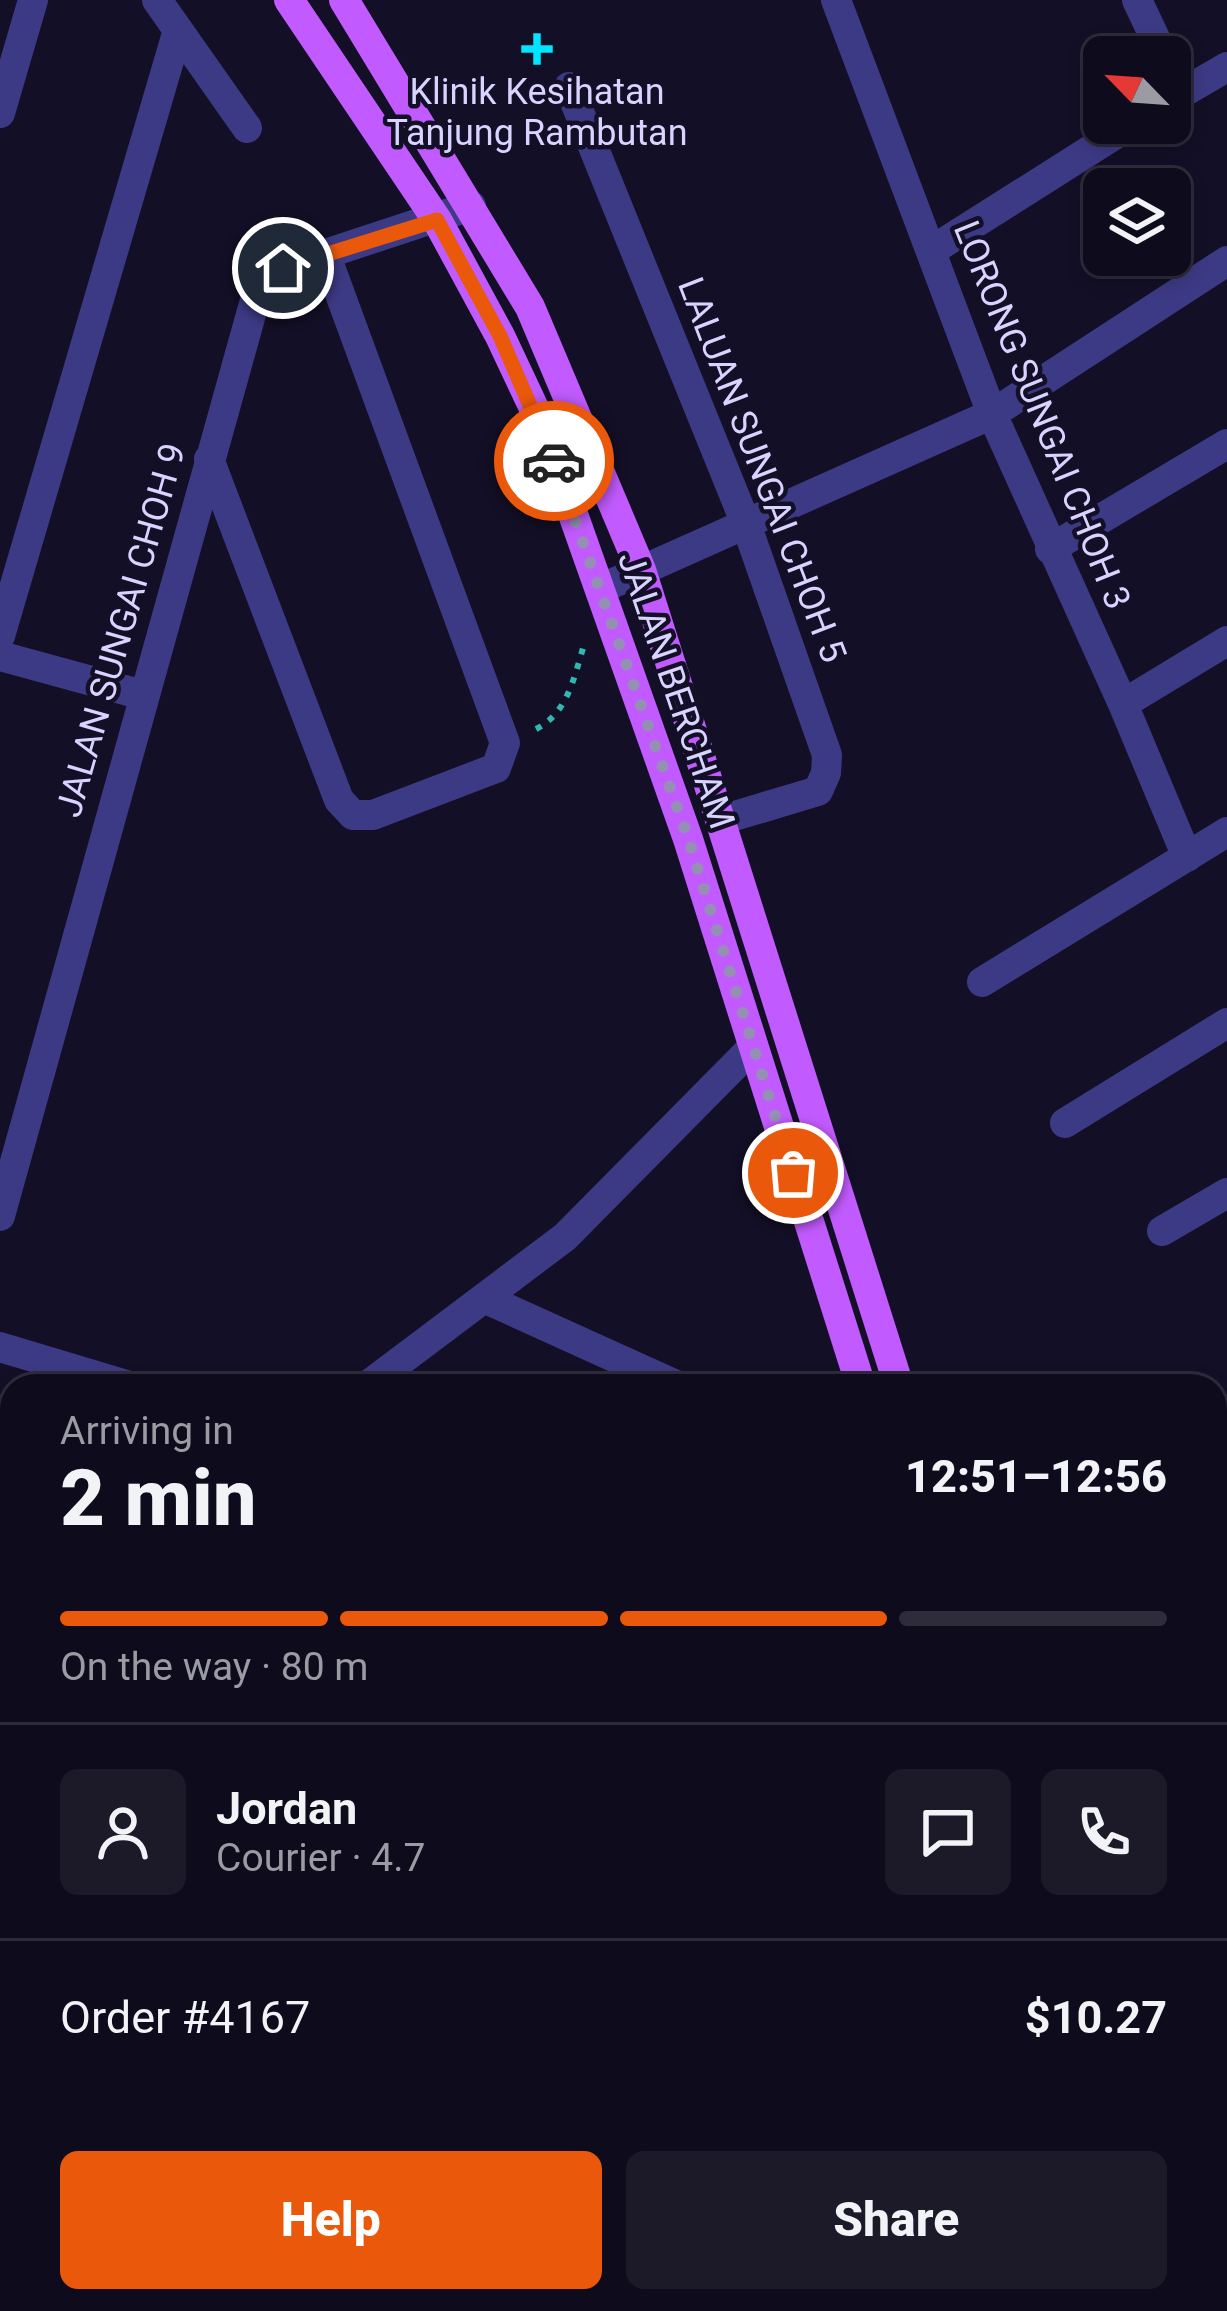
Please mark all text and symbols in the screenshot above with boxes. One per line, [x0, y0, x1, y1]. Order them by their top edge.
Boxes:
marker: Klinik Kesihatan Tanjung Rambutan [521, 33, 553, 65]
north arrow [1083, 36, 1191, 144]
map controls [1083, 36, 1191, 276]
place label: Klinik Kesihatan Tanjung Rambutan [386, 71, 688, 154]
button: layers [1083, 168, 1191, 276]
street label: LORONG SUNGAI CHOH 3 [945, 215, 1139, 615]
pin [232, 217, 334, 319]
icon: home [250, 235, 316, 301]
street label: LALUAN SUNGAI CHOH 5 [669, 272, 855, 668]
courier [494, 401, 614, 521]
icon: car [521, 428, 587, 494]
street label: JALAN SUNGAI CHOH 9 [48, 438, 194, 822]
street label: JALAN BERCHAM [609, 546, 743, 834]
pin [742, 1122, 844, 1224]
icon: bag [760, 1140, 826, 1206]
text: Arriving in [60, 1408, 234, 1454]
text: 12:51–12:56 [905, 1450, 1167, 1503]
text: 2 min [60, 1453, 257, 1544]
text: On the way · 80 m [60, 1644, 369, 1690]
button: person [60, 1769, 186, 1895]
button: chat [885, 1769, 1011, 1895]
button: phone [1041, 1769, 1167, 1895]
text: Jordan [216, 1782, 357, 1835]
text: Courier · 4.7 [216, 1835, 425, 1881]
text: Order #4167 [60, 1991, 310, 2044]
text: $10.27 [1025, 1991, 1167, 2044]
button: Help [60, 2151, 602, 2289]
button: Share [626, 2151, 1167, 2289]

